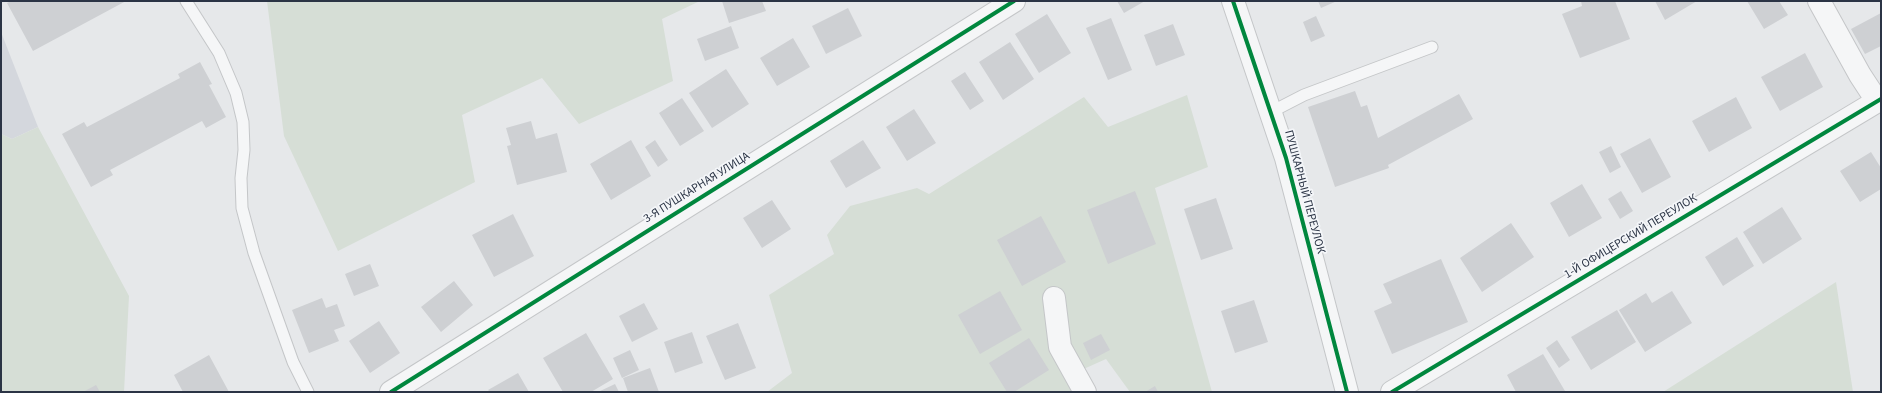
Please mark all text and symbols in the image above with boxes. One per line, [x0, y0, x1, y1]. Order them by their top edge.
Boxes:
street label: ПУШКАРНЫЙ ПЕРЕУЛОК [1281, 129, 1327, 255]
street label: 3-Я ПУШКАРНАЯ УЛИЦА [641, 149, 753, 227]
street label: 1-Й ОФИЦЕРСКИЙ ПЕРЕУЛОК [1562, 192, 1700, 282]

